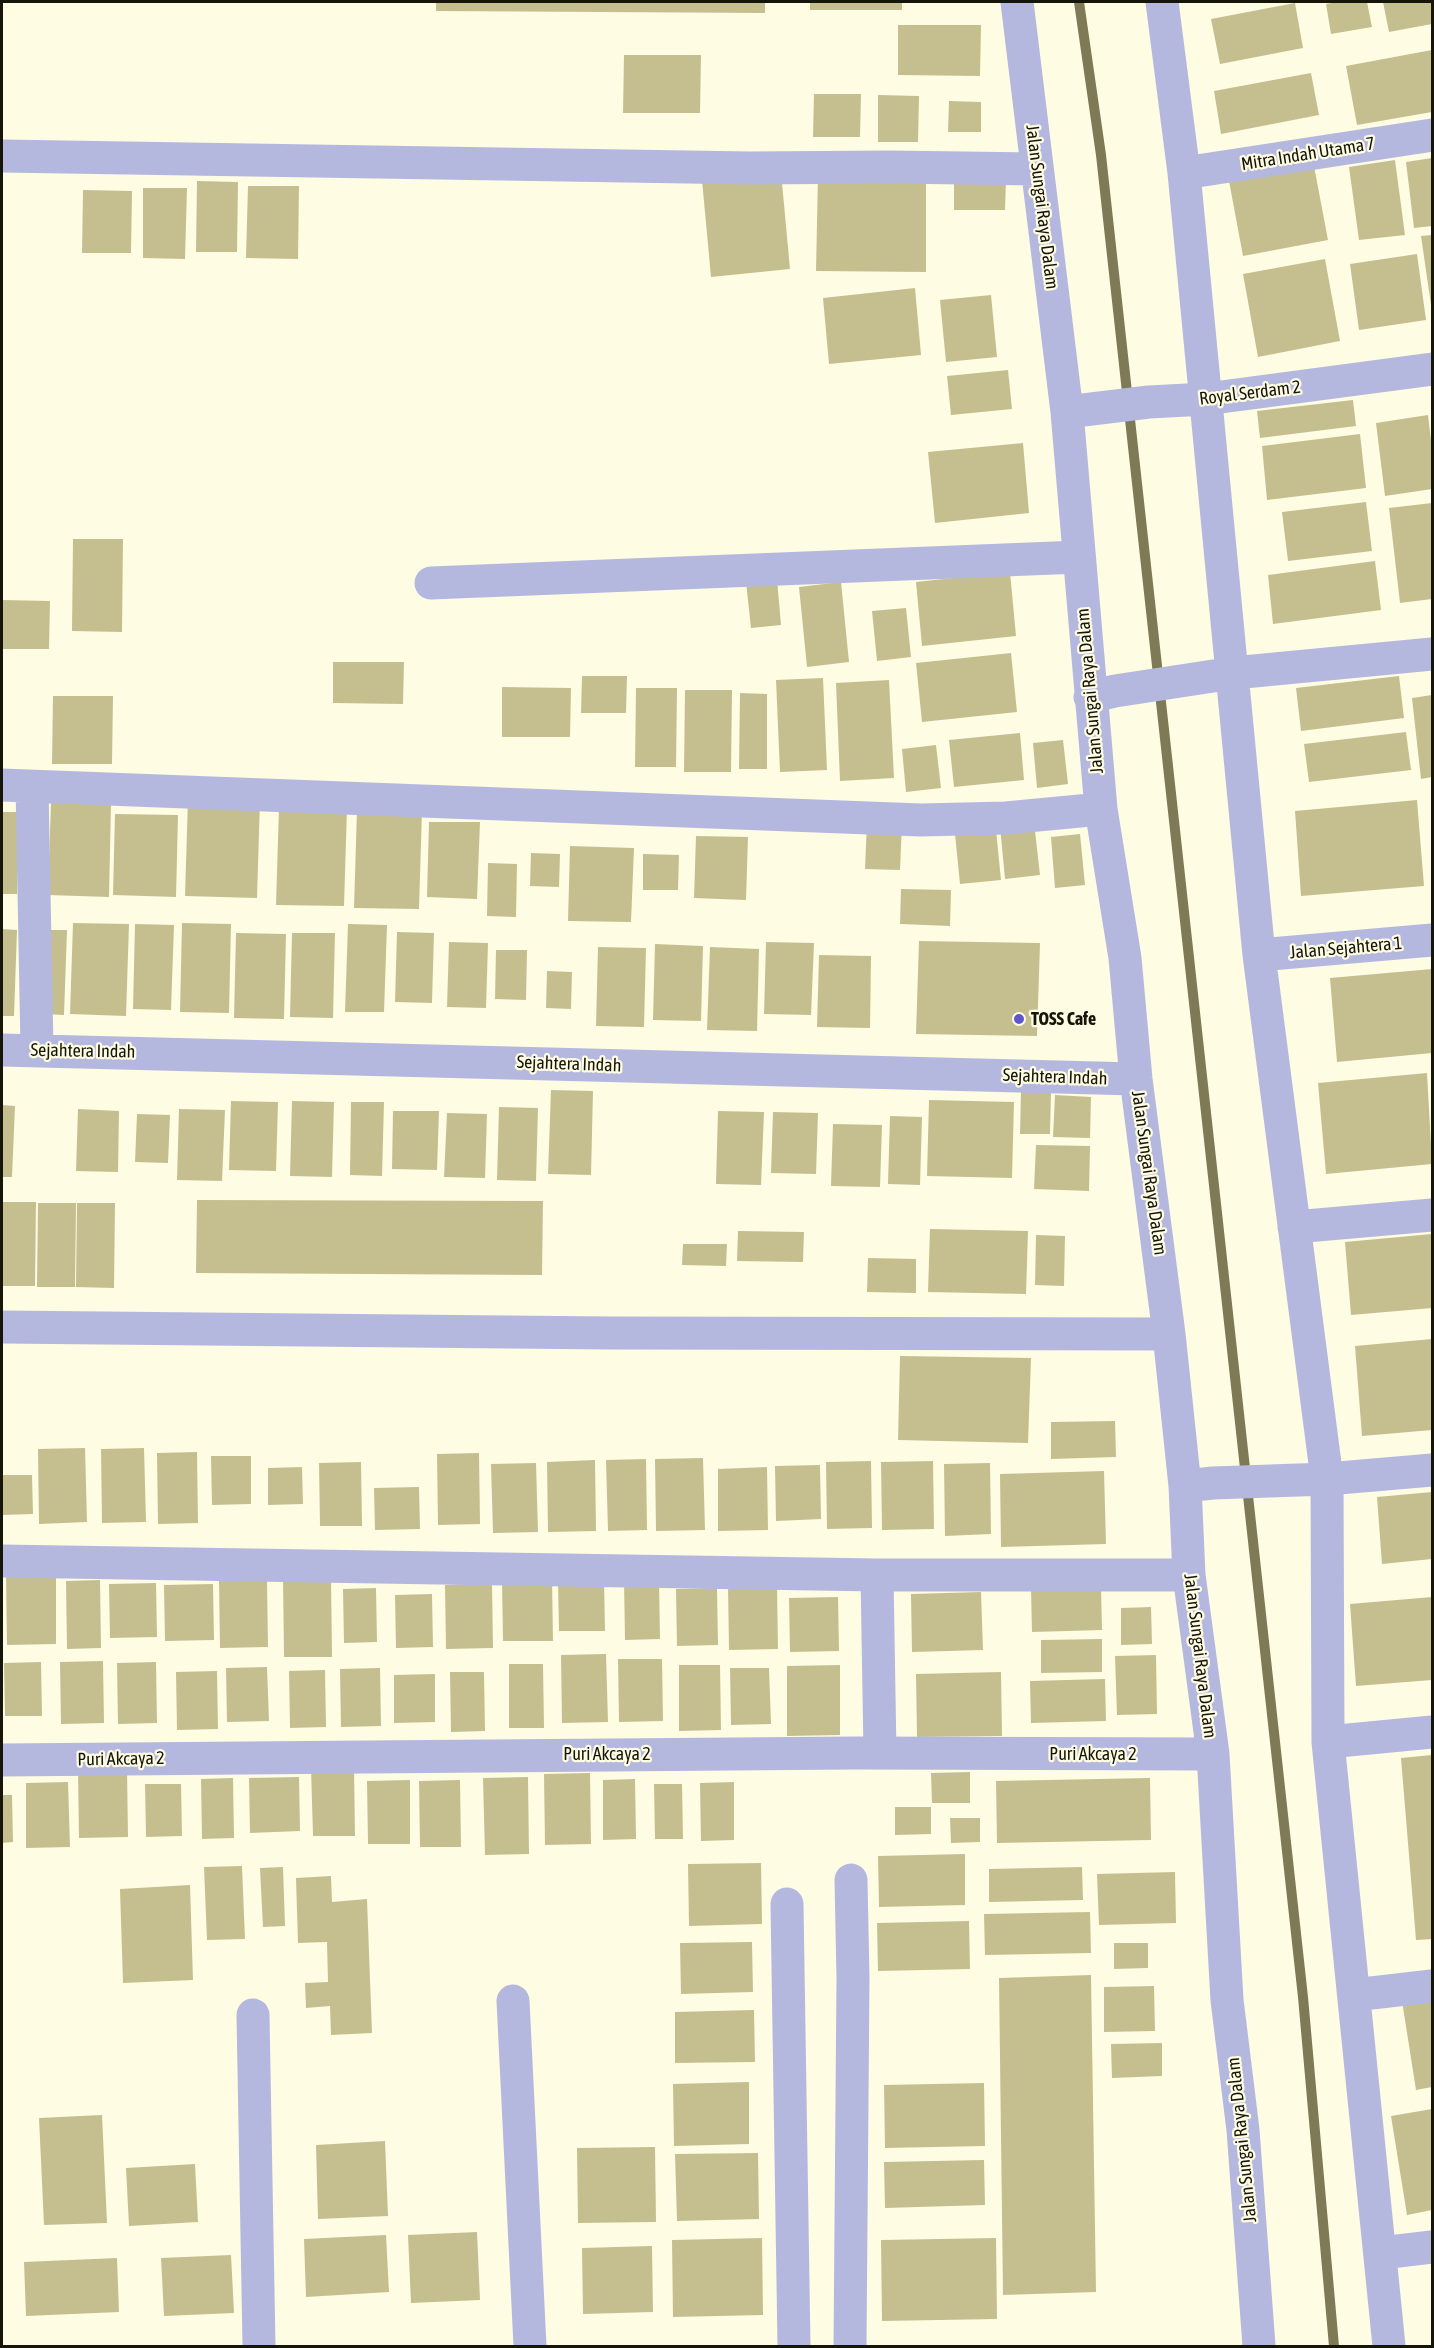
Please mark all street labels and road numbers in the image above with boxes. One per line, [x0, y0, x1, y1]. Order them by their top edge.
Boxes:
street label: Jalan Sungai Raya Dalam [1021, 123, 1063, 291]
street label: Mitra Indah Utama 7 [1240, 133, 1376, 175]
street label: Royal Serdam 2 [1198, 376, 1302, 410]
street label: Jalan Sungai Raya Dalam [1072, 607, 1108, 775]
street label: Jalan Sejahtera 1 [1289, 932, 1403, 964]
street label: Sejahtera Indah [30, 1039, 136, 1063]
street label: Sejahtera Indah [516, 1051, 622, 1077]
street label: Sejahtera Indah [1002, 1064, 1108, 1090]
street label: Jalan Sungai Raya Dalam [1127, 1089, 1171, 1257]
street label: Jalan Sungai Raya Dalam [1179, 1572, 1221, 1740]
street label: Puri Akcaya 2 [563, 1743, 651, 1765]
street label: Puri Akcaya 2 [1049, 1743, 1137, 1765]
street label: Puri Akcaya 2 [77, 1747, 165, 1771]
street label: Jalan Sungai Raya Dalam [1223, 2056, 1261, 2224]

